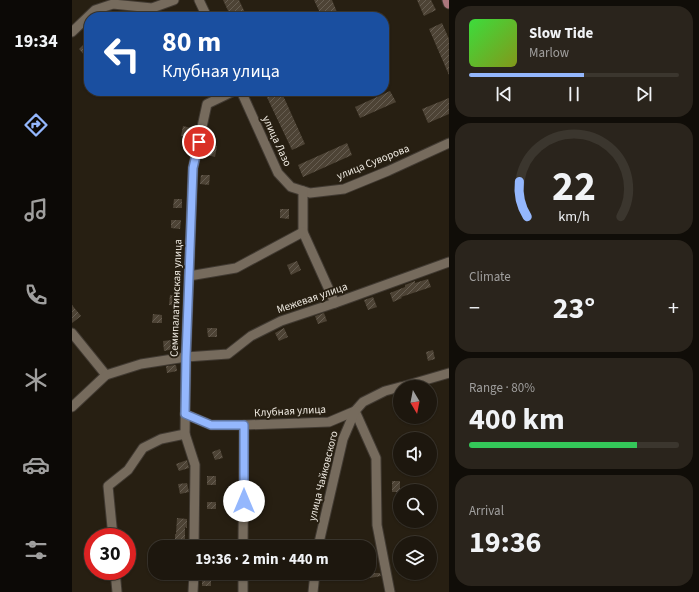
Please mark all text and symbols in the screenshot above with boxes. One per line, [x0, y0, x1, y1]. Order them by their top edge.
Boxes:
text: 80 m [162, 22, 221, 62]
text: Slow Tide [529, 23, 593, 44]
icon: left [96, 28, 148, 80]
text: 19:34 [14, 29, 58, 54]
text: Marlow [529, 44, 569, 62]
text: Клубная улица [162, 59, 280, 84]
icon: previous [493, 83, 515, 105]
icon: pause [563, 83, 585, 105]
icon: next [633, 83, 655, 105]
icon: directions [22, 111, 50, 139]
street label: улица Лазо [259, 113, 295, 169]
pin [182, 125, 216, 159]
icon: arrive [188, 131, 210, 153]
street label: улица Суворова [334, 141, 412, 183]
text: 22 [552, 157, 596, 217]
icon: music [22, 196, 50, 224]
text: km/h [558, 205, 590, 226]
street label: Семипалатинская улица [166, 239, 186, 357]
text: Climate [469, 268, 511, 286]
street label: Межевая улица [275, 279, 349, 317]
icon: phone [22, 281, 50, 309]
text: 23° [553, 287, 595, 330]
text: − [469, 292, 480, 324]
text: + [668, 292, 679, 324]
icon: climate [22, 366, 50, 394]
text: Range · 80% [469, 379, 535, 397]
north arrow [393, 380, 437, 424]
map controls [393, 380, 437, 580]
text: 400 km [469, 398, 565, 441]
street label: Клубная улица [254, 402, 326, 420]
street label: улица Чайковского [305, 429, 341, 523]
button: sound [393, 432, 437, 476]
icon: car [22, 451, 50, 479]
position arrow [223, 480, 265, 522]
button: search [393, 484, 437, 528]
text: Arrival [469, 502, 504, 520]
text: 19:36 [469, 521, 541, 564]
speed limit sign: 30 [84, 528, 136, 580]
icon: filters [22, 536, 50, 564]
button: layers [393, 536, 437, 580]
text: 19:36 · 2 min · 440 m [195, 549, 329, 570]

